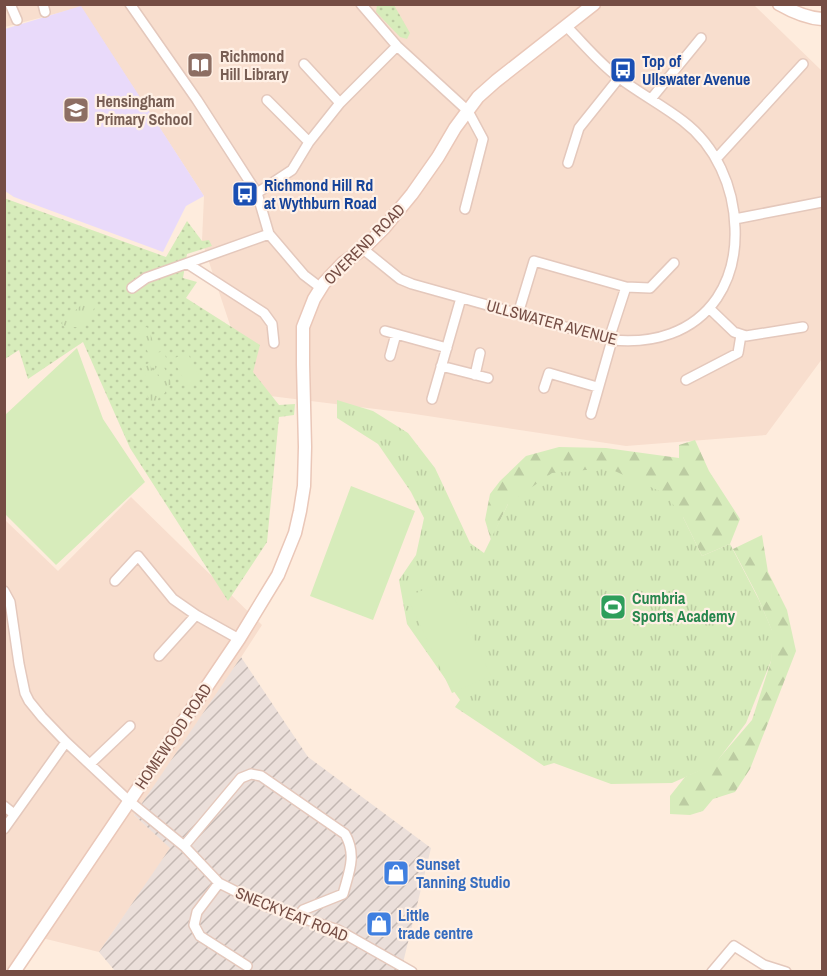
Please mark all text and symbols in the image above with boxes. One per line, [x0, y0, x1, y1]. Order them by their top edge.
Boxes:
place label: Richmond Hill Library [220, 45, 289, 85]
library icon: Richmond Hill Library [185, 50, 215, 80]
place label: Top of Ullswater Avenue [642, 50, 750, 90]
bus stop icon: Top of Ullswater Avenue [608, 55, 638, 85]
place label: Hensingham Primary School [96, 90, 192, 130]
school or university icon: Hensingham Primary School [61, 95, 91, 125]
place label: Richmond Hill Rd at Wythburn Road [264, 174, 377, 214]
bus stop icon: Richmond Hill Rd at Wythburn Road [230, 179, 260, 209]
street label: OVEREND ROAD [319, 199, 409, 289]
street label: ULLSWATER AVENUE [484, 294, 620, 350]
place label: Cumbria Sports Academy [632, 587, 736, 627]
sports icon: Cumbria Sports Academy [598, 592, 628, 622]
street label: HOMEWOOD ROAD [129, 679, 217, 793]
place label: Sunset Tanning Studio [416, 853, 511, 893]
shop icon: Sunset Tanning Studio [381, 858, 411, 888]
street label: SNECKYEAT ROAD [232, 881, 352, 947]
place label: Little trade centre [398, 904, 473, 944]
shop icon: Little trade centre [364, 909, 394, 939]

